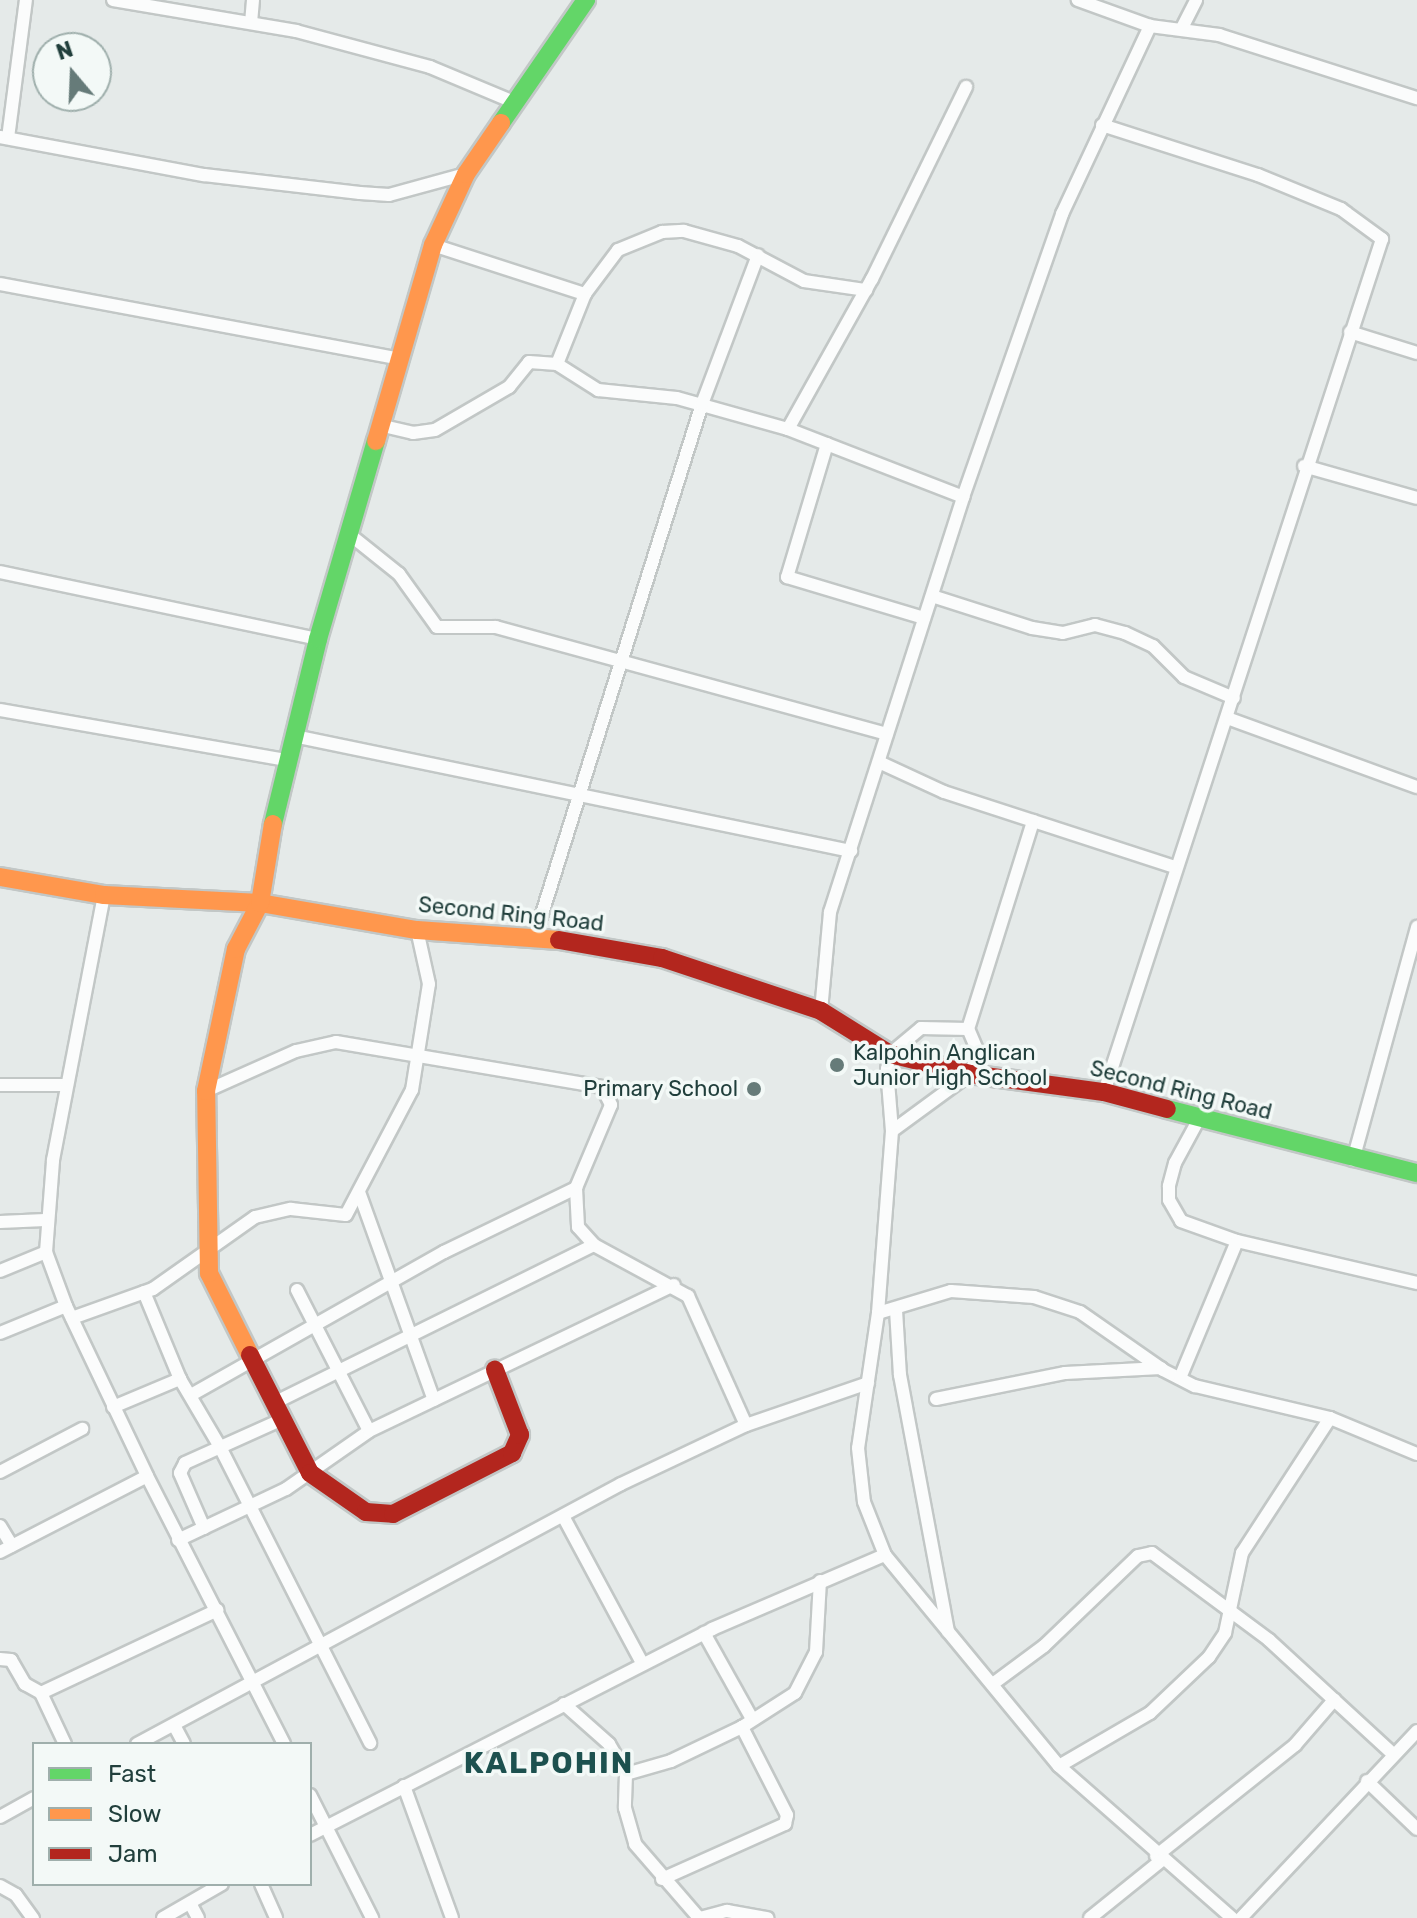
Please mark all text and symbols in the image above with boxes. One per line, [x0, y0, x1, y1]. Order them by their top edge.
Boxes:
north arrow [32, 32, 112, 112]
text: N [53, 35, 77, 66]
street label: Second Ring Road [417, 891, 605, 937]
place label: Kalpohin Anglican Junior High School [853, 1039, 1048, 1090]
street label: Second Ring Road [1087, 1055, 1275, 1125]
marker: Kalpohin Anglican Junior High School [828, 1056, 846, 1074]
place label: Primary School [583, 1076, 738, 1102]
marker: Primary School [745, 1080, 763, 1098]
legend [32, 1742, 312, 1886]
district label: KALPOHIN [464, 1745, 634, 1781]
text: Fast [108, 1760, 156, 1788]
text: Slow [108, 1800, 161, 1828]
text: Jam [108, 1840, 158, 1868]

